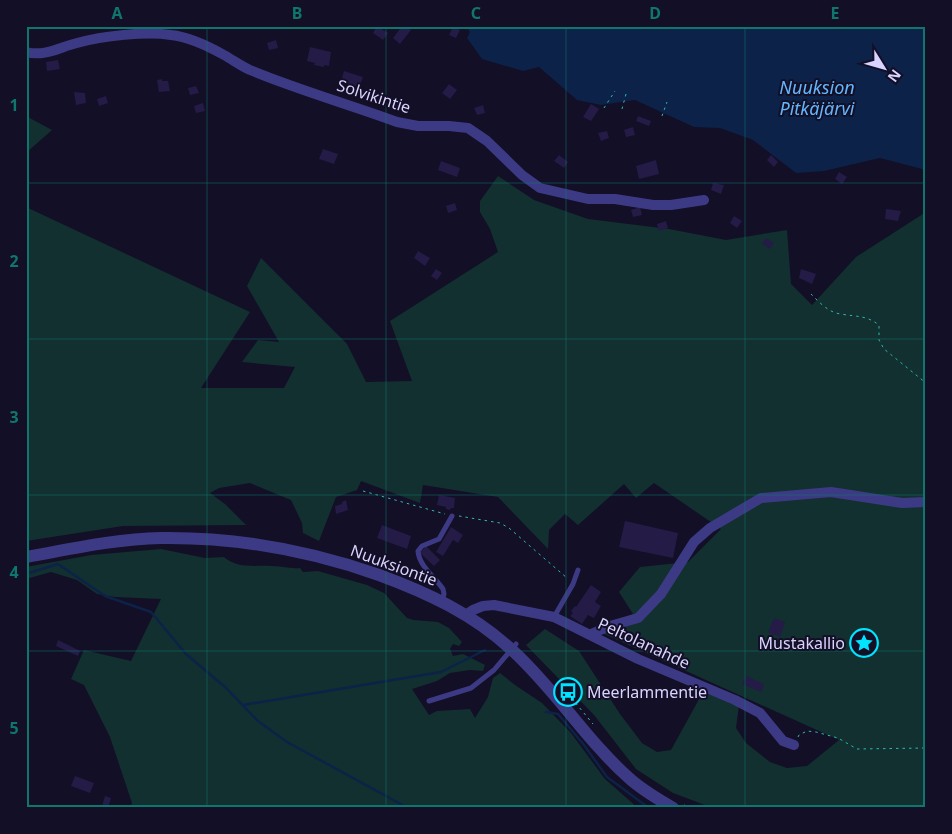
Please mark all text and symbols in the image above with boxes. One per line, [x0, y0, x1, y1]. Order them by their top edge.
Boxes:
text: A [111, 2, 123, 24]
text: B [292, 2, 302, 24]
text: C [471, 2, 481, 24]
text: D [649, 2, 661, 24]
text: E [831, 2, 840, 24]
north arrow [860, 42, 910, 92]
text: N [884, 66, 906, 86]
street label: Solvikintie [334, 74, 414, 118]
water label: Nuuksion Pitkäjärvi [779, 75, 855, 120]
text: 1 [9, 94, 19, 116]
text: 2 [9, 250, 19, 272]
text: 3 [9, 406, 19, 428]
street label: Nuuksiontie [348, 539, 440, 591]
text: 4 [9, 561, 19, 583]
street label: Peltolanahde [594, 612, 694, 674]
place icon: Mustakallio [849, 628, 879, 658]
place label: Mustakallio [759, 632, 845, 654]
bus stop icon: Meerlammentie [553, 677, 583, 707]
place label: Meerlammentie [587, 681, 707, 703]
text: 5 [9, 717, 19, 739]

